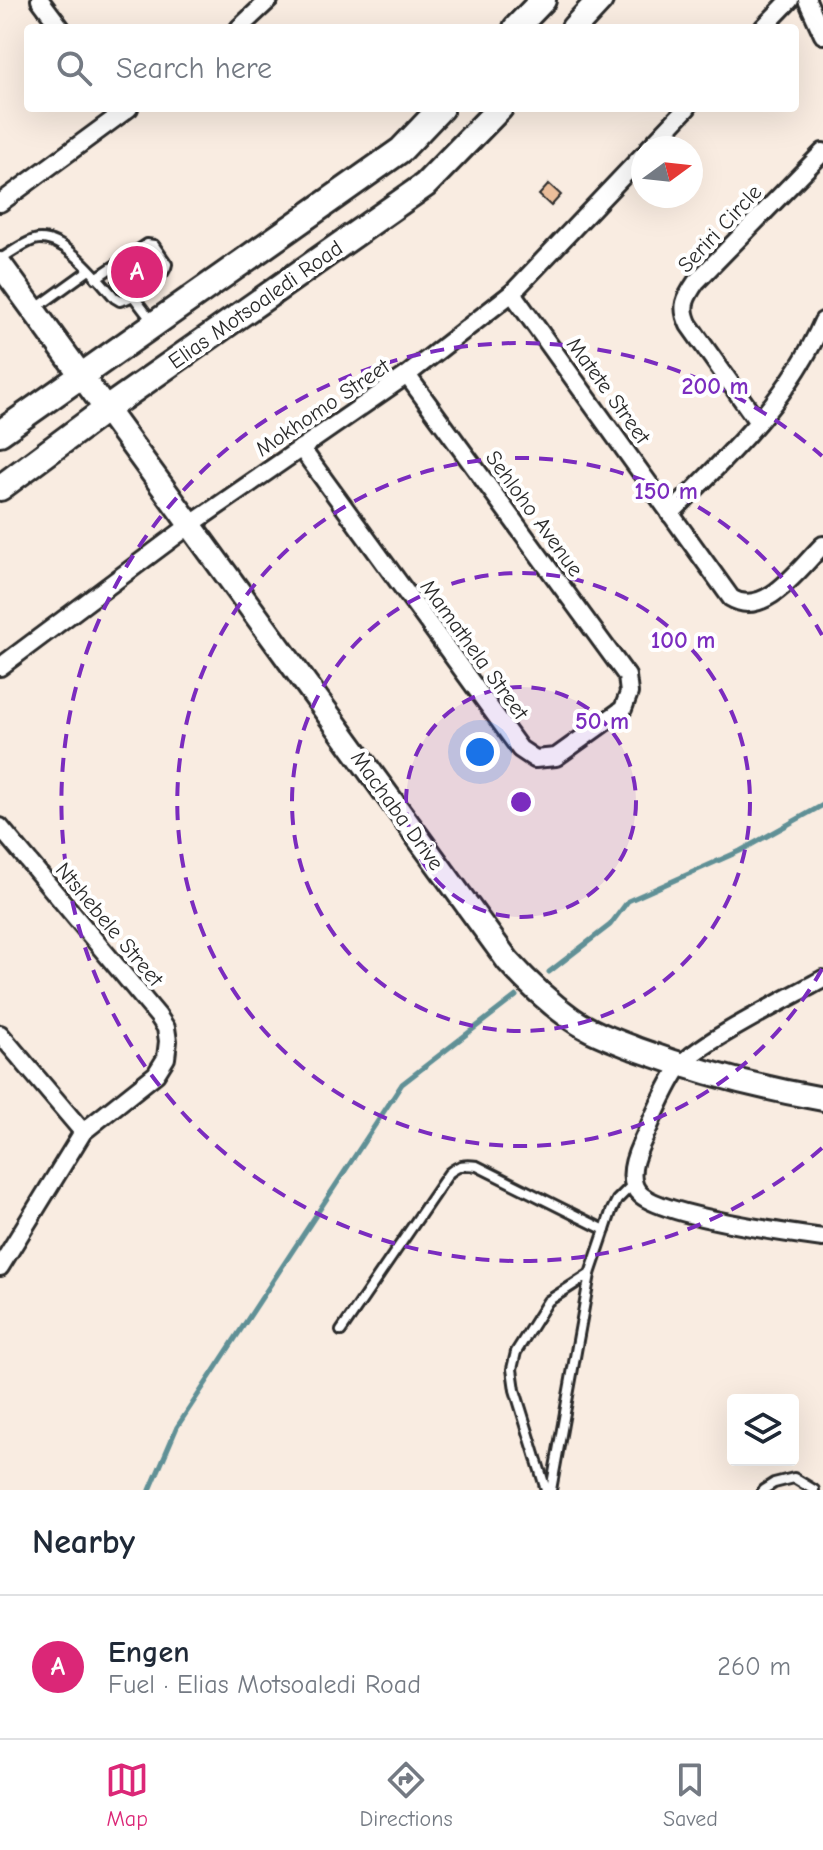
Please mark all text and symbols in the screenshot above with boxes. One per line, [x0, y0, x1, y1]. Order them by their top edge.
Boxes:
search box [24, 24, 799, 112]
icon: search [52, 46, 96, 90]
text: Search here [116, 51, 272, 86]
north arrow [631, 136, 703, 208]
street label: Seriri Circle [672, 179, 767, 278]
street label: Elias Motsoaledi Road [164, 235, 348, 375]
pin: A [111, 242, 163, 302]
street label: Matete Street [561, 332, 656, 450]
street label: Mokhomo Street [250, 353, 395, 462]
text: 200 m [681, 372, 749, 400]
street label: Sehloho Avenue [480, 446, 589, 582]
text: 150 m [634, 477, 698, 505]
street label: Mamathela Street [415, 574, 534, 725]
text: 100 m [651, 626, 715, 654]
text: 50 m [575, 707, 629, 735]
your location [460, 732, 500, 772]
street label: Machaba Drive [345, 746, 449, 875]
centre of rings [507, 788, 535, 816]
street label: Ntshebele Street [50, 857, 169, 992]
map controls [727, 1394, 799, 1466]
button: layers [727, 1394, 799, 1466]
text: Nearby [32, 1522, 135, 1562]
text: Engen [108, 1635, 190, 1670]
text: A [51, 1652, 65, 1682]
text: 260 m [717, 1652, 791, 1682]
text: Fuel · Elias Motsoaledi Road [108, 1670, 421, 1700]
tab: Map [105, 1758, 149, 1832]
tab: Directions [360, 1758, 453, 1832]
tab: Saved [663, 1758, 718, 1832]

